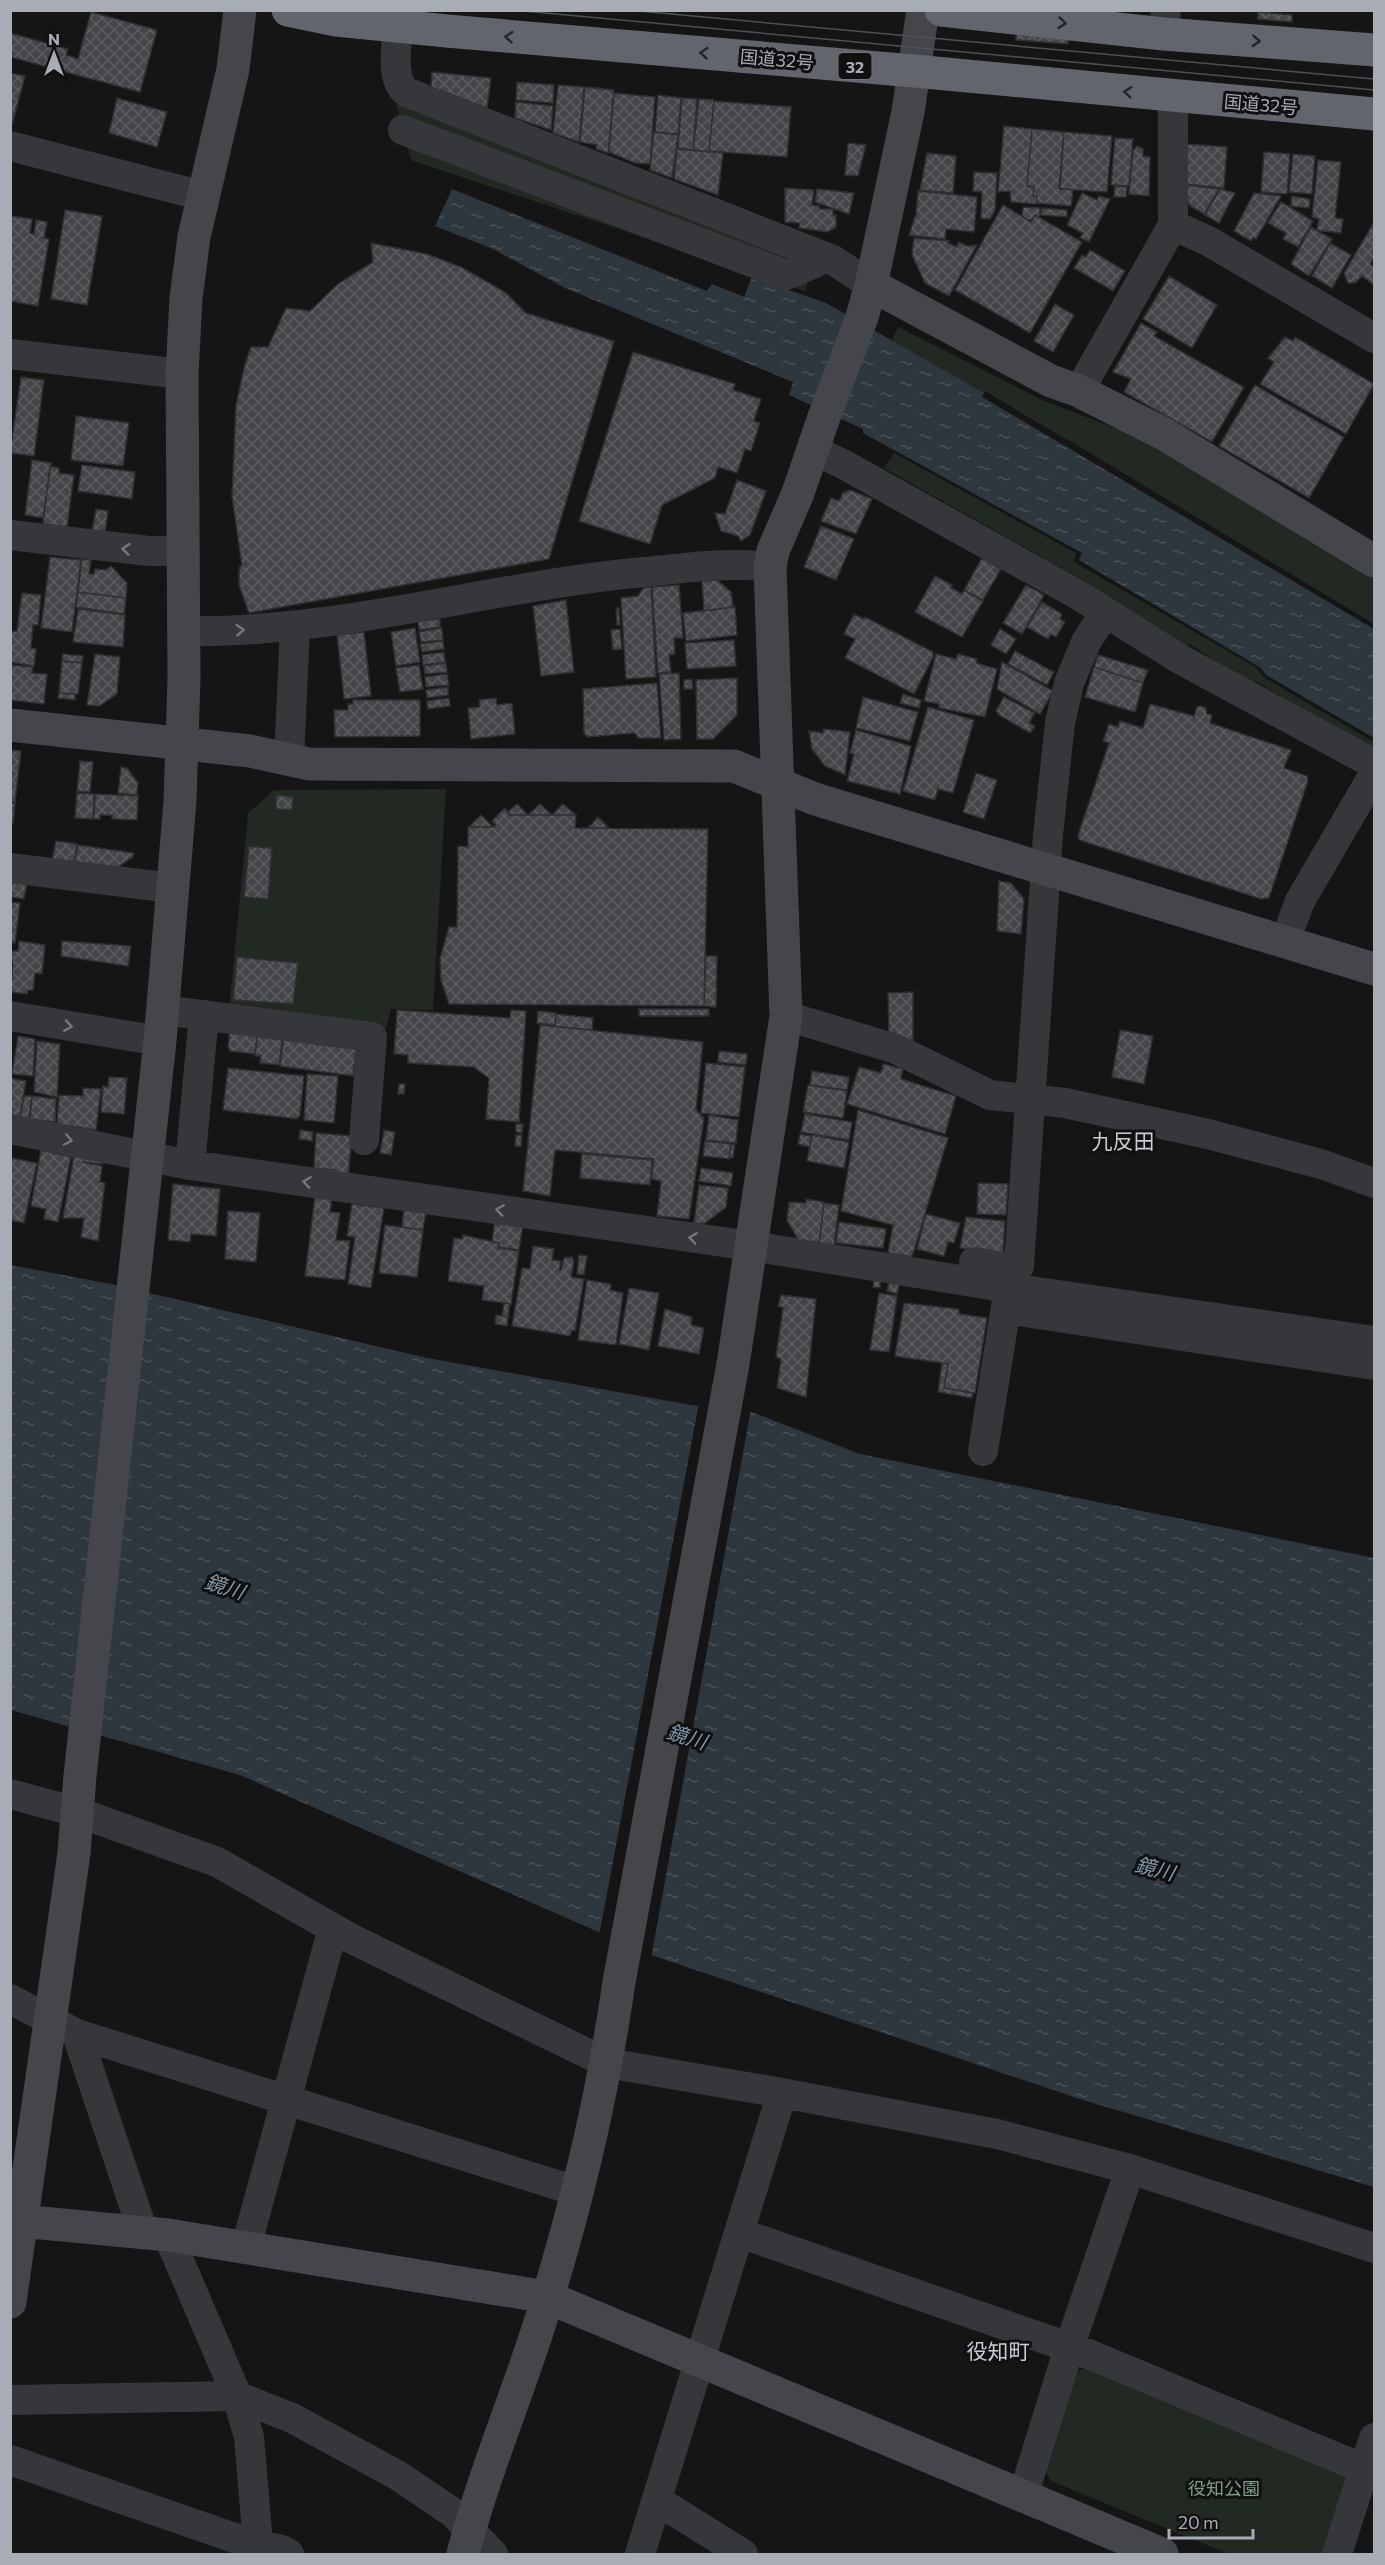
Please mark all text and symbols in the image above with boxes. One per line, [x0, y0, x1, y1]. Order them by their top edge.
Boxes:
one-way arrow [1057, 16, 1067, 29]
north arrow [24, 24, 84, 84]
text: N [48, 29, 60, 48]
one-way arrow [505, 31, 514, 44]
one-way arrow [1252, 34, 1261, 47]
street label: 国道32号 [739, 45, 815, 73]
one-way arrow [699, 47, 708, 60]
road number: 32 [838, 53, 872, 79]
one-way arrow [1123, 86, 1133, 99]
street label: 国道32号 [1223, 90, 1299, 118]
one-way arrow [121, 543, 130, 555]
one-way arrow [235, 624, 244, 637]
one-way arrow [64, 1019, 73, 1031]
district label: 九反田 [1092, 1128, 1155, 1153]
one-way arrow [63, 1133, 73, 1146]
one-way arrow [303, 1177, 312, 1189]
one-way arrow [496, 1204, 505, 1216]
one-way arrow [689, 1232, 698, 1244]
water label: 鏡川 [202, 1568, 250, 1604]
water label: 鏡川 [664, 1719, 712, 1754]
water label: 鏡川 [1133, 1852, 1179, 1885]
district label: 役知町 [967, 2338, 1030, 2363]
park label: 役知公園 [1188, 2477, 1260, 2499]
scale bar [1169, 2502, 1253, 2540]
text: 20 m [1178, 2511, 1219, 2533]

